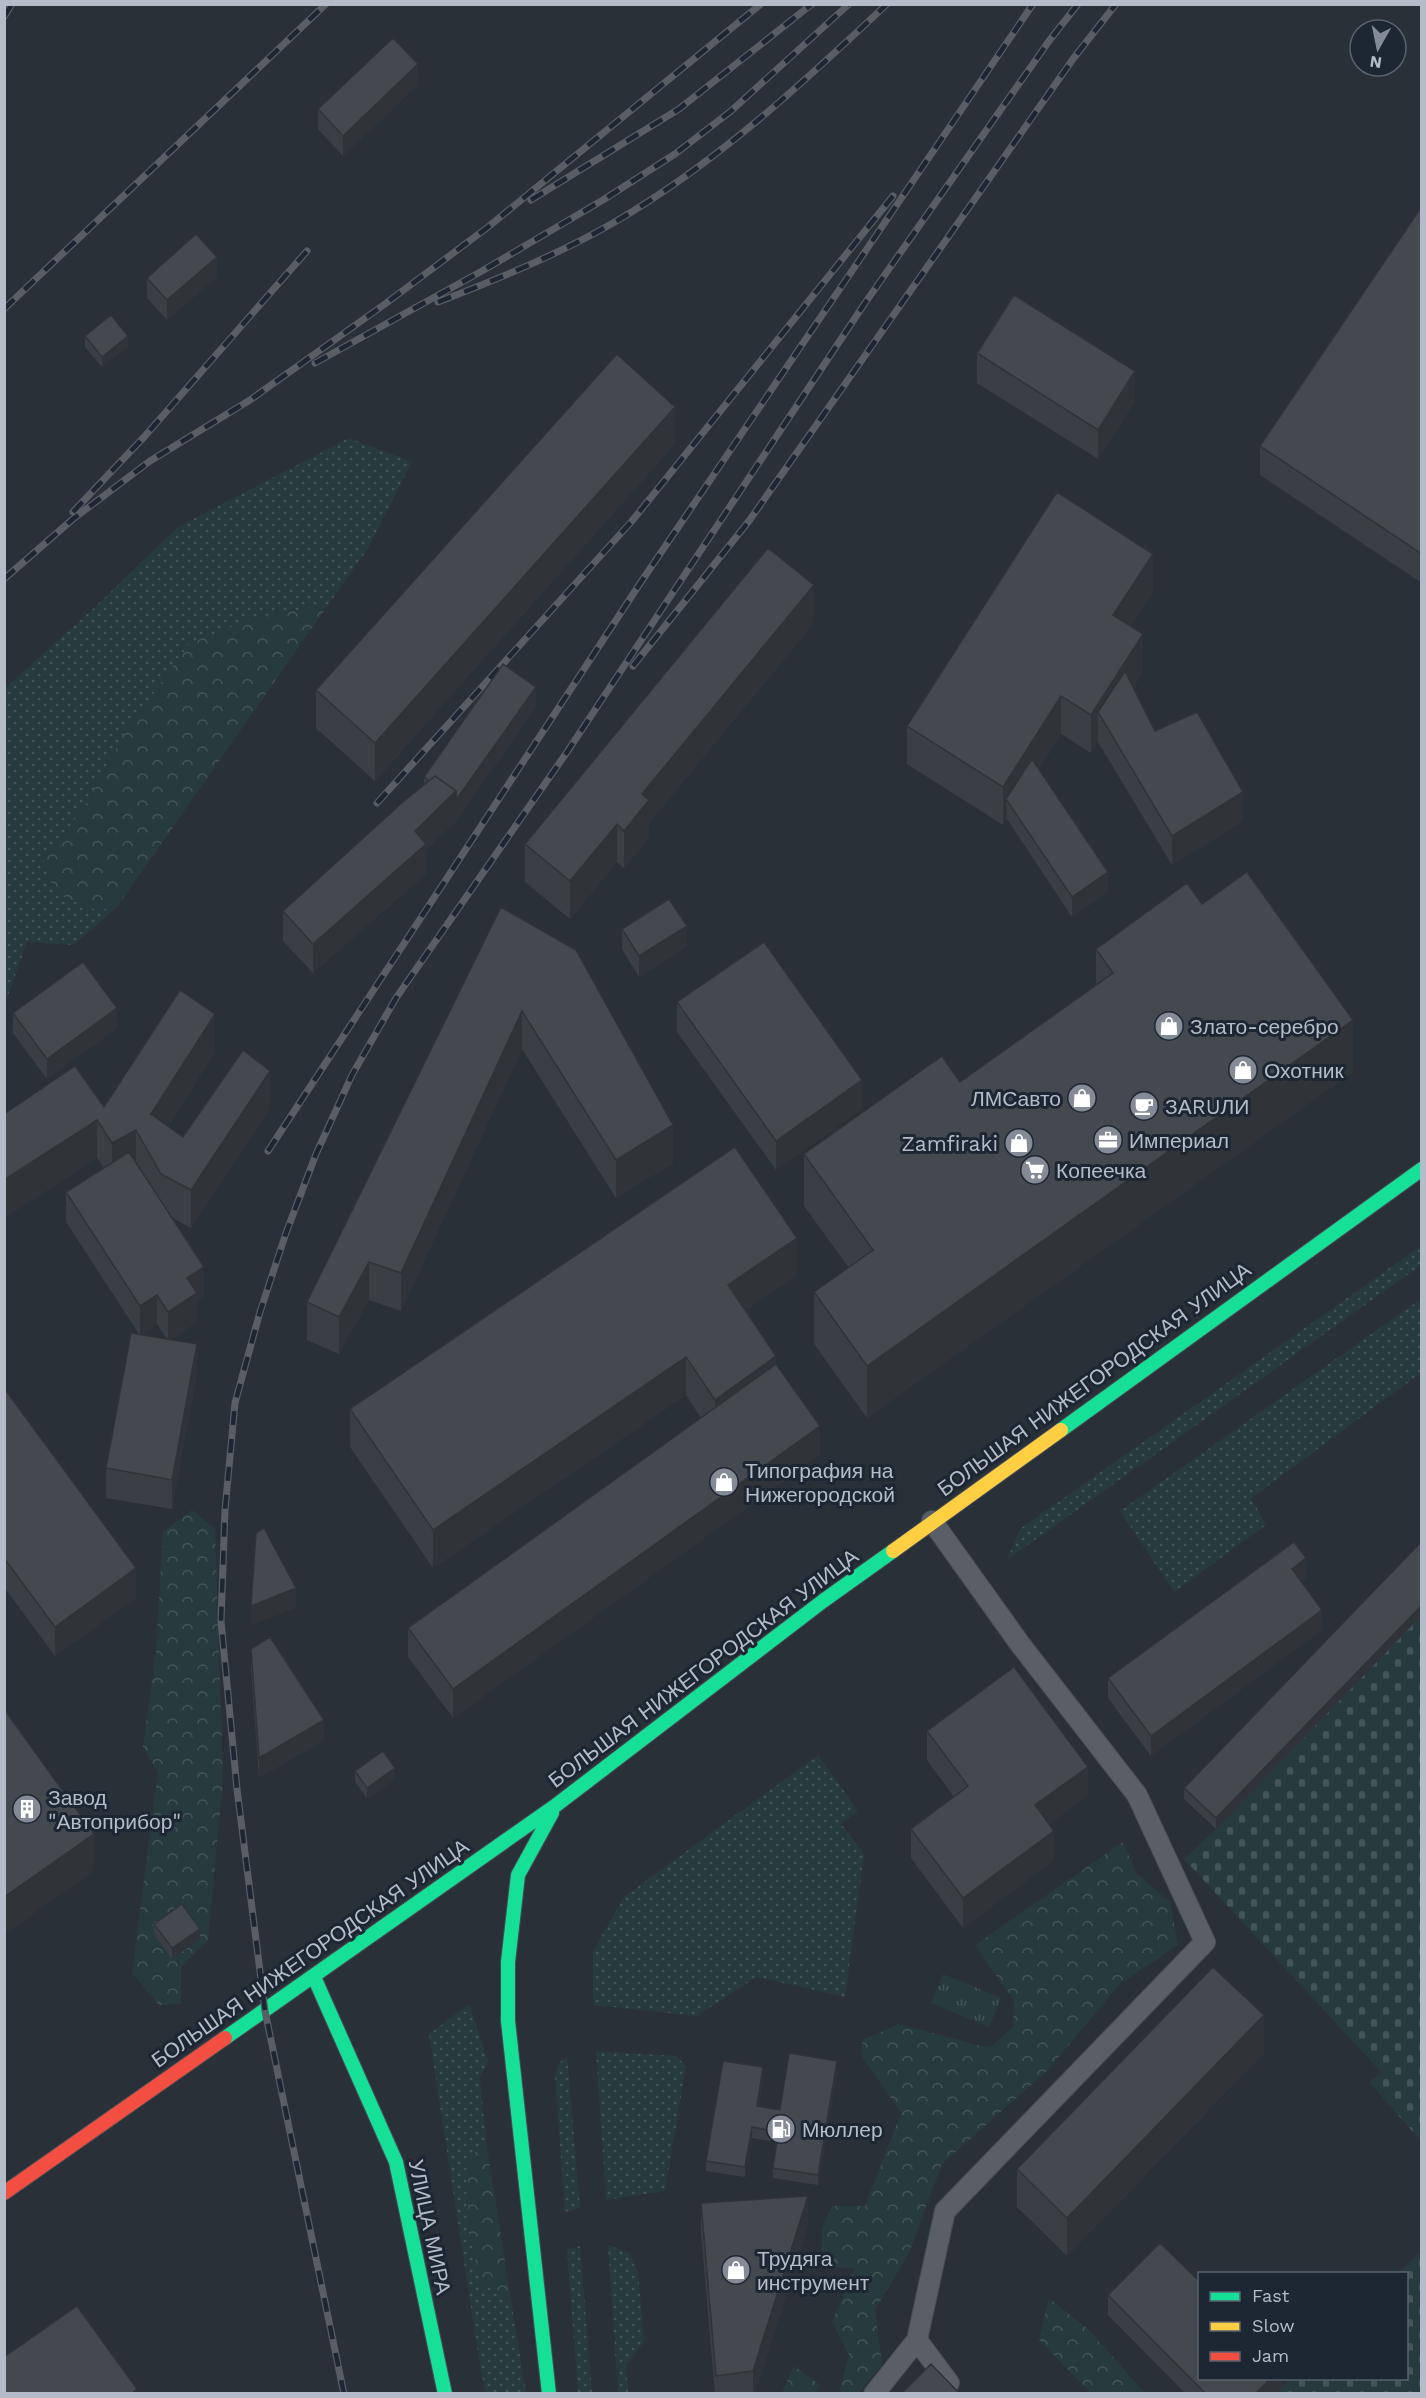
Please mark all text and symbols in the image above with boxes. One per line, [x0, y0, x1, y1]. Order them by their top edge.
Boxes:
north arrow [1348, 18, 1408, 78]
text: N [1368, 52, 1383, 73]
shop icon: Злато-серебро [1153, 1010, 1185, 1042]
place label: Злато-серебро [1190, 1014, 1339, 1039]
shop icon: Охотник [1227, 1054, 1259, 1086]
place label: Охотник [1264, 1058, 1345, 1083]
shop icon: ЛМСавто [1066, 1082, 1098, 1114]
place label: ЛМСавто [971, 1086, 1061, 1111]
cafe icon: ЗАRUЛИ [1128, 1090, 1160, 1122]
place label: ЗАRUЛИ [1165, 1094, 1249, 1119]
office icon: Империал [1092, 1124, 1124, 1156]
shop icon: Zamfiraki [1003, 1127, 1035, 1159]
place label: Империал [1129, 1128, 1229, 1153]
place label: Zamfiraki [902, 1131, 998, 1156]
supermarket icon: Копеечка [1019, 1154, 1051, 1186]
place label: Копеечка [1056, 1158, 1147, 1183]
street label: БОЛЬШАЯ НИЖЕГОРОДСКАЯ УЛИЦА [932, 1257, 1256, 1501]
place label: Типография на Нижегородской [745, 1458, 895, 1507]
shop icon: Типография на Нижегородской [708, 1466, 740, 1498]
street label: БОЛЬШАЯ НИЖЕГОРОДСКАЯ УЛИЦА [543, 1543, 863, 1793]
place label: Завод "Автоприбор" [48, 1785, 181, 1834]
building icon: Завод "Автоприбор" [11, 1793, 43, 1825]
street label: БОЛЬШАЯ НИЖЕГОРОДСКАЯ УЛИЦА [147, 1833, 473, 2073]
fuel station icon: Мюллер [765, 2113, 797, 2145]
place label: Мюллер [802, 2117, 883, 2142]
street label: УЛИЦА МИРА [403, 2157, 457, 2297]
place label: Трудяга инструмент [757, 2246, 870, 2295]
shop icon: Трудяга инструмент [720, 2254, 752, 2286]
legend [1198, 2272, 1408, 2380]
text: Fast [1252, 2285, 1290, 2306]
text: Slow [1252, 2315, 1295, 2336]
text: Jam [1252, 2345, 1289, 2366]

